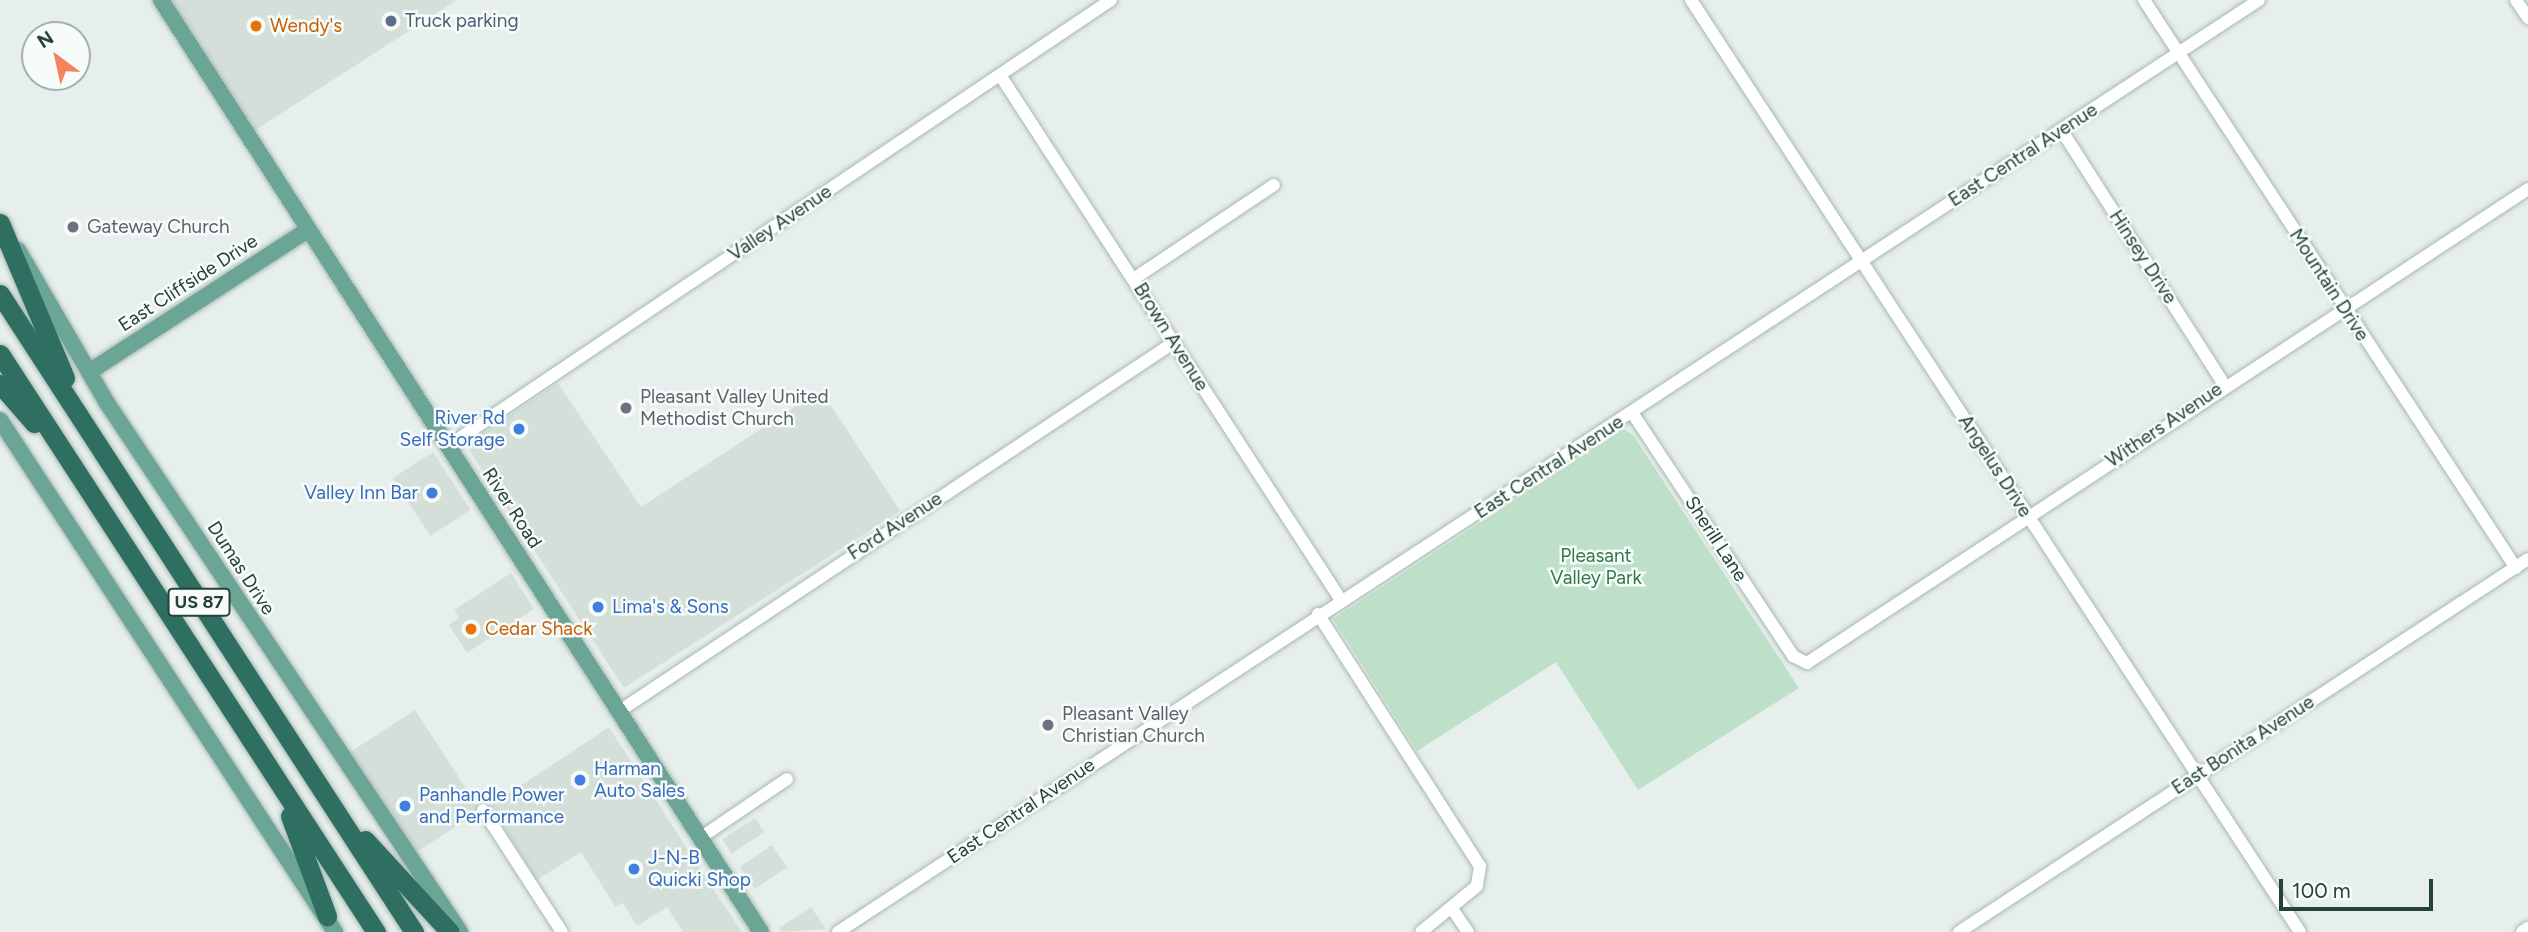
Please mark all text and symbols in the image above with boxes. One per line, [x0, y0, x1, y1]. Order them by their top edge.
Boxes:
place label: Truck parking [405, 10, 519, 32]
marker: Truck parking [383, 13, 399, 29]
place label: Wendy's [270, 15, 342, 37]
marker: Wendy's [248, 18, 264, 34]
north arrow [21, 21, 91, 91]
text: N [33, 26, 58, 53]
street label: East Central Avenue [1944, 98, 2102, 212]
street label: Valley Avenue [724, 180, 836, 266]
street label: Hinsey Drive [2104, 206, 2182, 308]
place label: Gateway Church [87, 216, 229, 238]
marker: Gateway Church [65, 219, 81, 235]
street label: Mountain Drive [2284, 225, 2374, 345]
street label: East Cliffside Drive [114, 229, 262, 337]
street label: Brown Avenue [1129, 279, 1213, 395]
street label: Withers Avenue [2102, 378, 2226, 472]
place label: Pleasant Valley United Methodist Church [640, 386, 829, 430]
marker: Pleasant Valley United Methodist Church [618, 400, 634, 416]
place label: River Rd Self Storage [400, 407, 505, 451]
street label: East Central Avenue [1470, 410, 1628, 524]
street label: Angelus Drive [1954, 411, 2036, 521]
marker: River Rd Self Storage [511, 421, 527, 437]
street label: River Road [478, 464, 546, 552]
place label: Valley Inn Bar [304, 482, 418, 504]
marker: Valley Inn Bar [424, 485, 440, 501]
street label: Ford Avenue [844, 487, 946, 565]
street label: Sherill Lane [1680, 492, 1752, 586]
street label: Dumas Drive [202, 517, 280, 619]
park label: Pleasant Valley Park [1550, 545, 1642, 589]
road number: US 87 [168, 588, 230, 616]
place label: Lima's & Sons [612, 596, 729, 618]
marker: Lima's & Sons [590, 599, 606, 615]
place label: Cedar Shack [485, 618, 592, 640]
marker: Cedar Shack [463, 621, 479, 637]
street label: East Bonita Avenue [2168, 690, 2318, 800]
place label: Pleasant Valley Christian Church [1062, 703, 1205, 747]
marker: Pleasant Valley Christian Church [1040, 717, 1056, 733]
street label: East Central Avenue [943, 753, 1099, 869]
place label: Harman Auto Sales [594, 758, 685, 802]
marker: Harman Auto Sales [572, 772, 588, 788]
place label: Panhandle Power and Performance [419, 784, 564, 828]
marker: Panhandle Power and Performance [397, 798, 413, 814]
place label: J-N-B Quicki Shop [648, 847, 751, 891]
marker: J-N-B Quicki Shop [626, 861, 642, 877]
scale bar [2283, 866, 2437, 910]
text: 100 m [2292, 878, 2351, 903]

